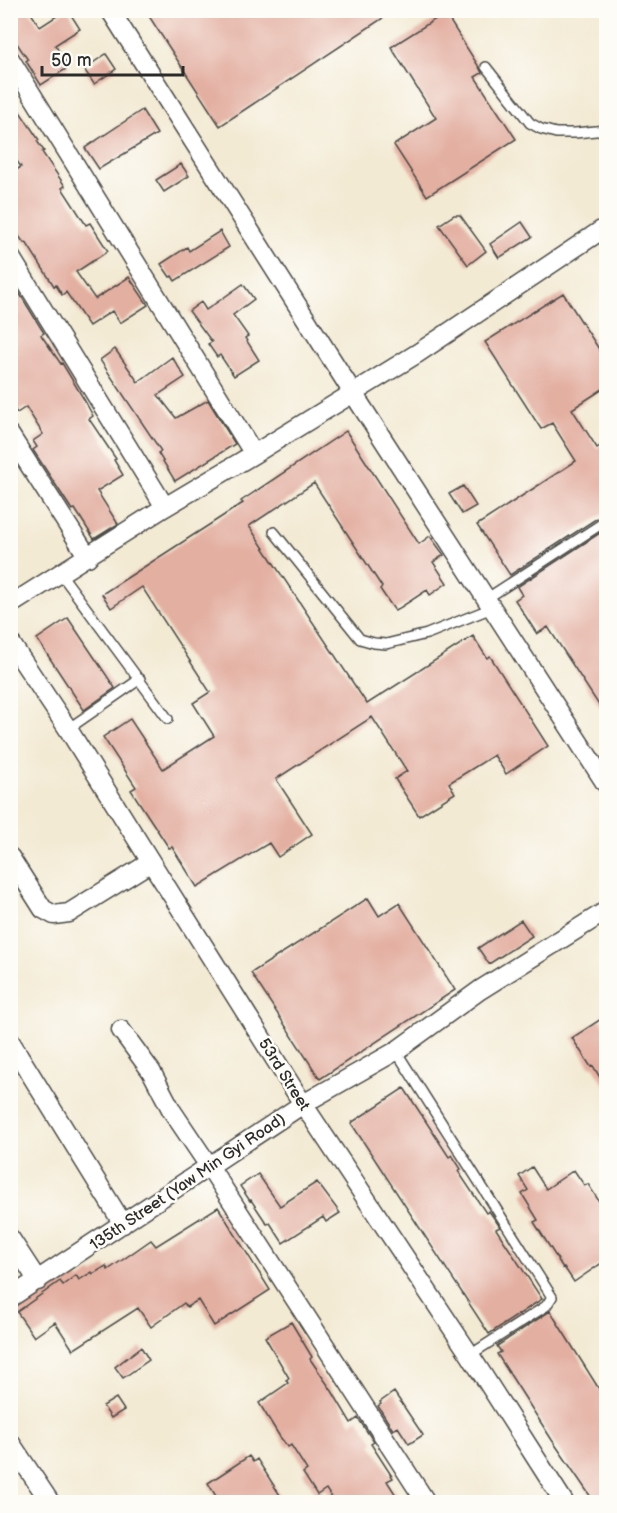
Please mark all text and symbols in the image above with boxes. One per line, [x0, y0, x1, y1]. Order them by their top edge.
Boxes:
scale bar [42, 39, 183, 77]
text: 50 m [51, 50, 92, 71]
street label: 53rd Street [254, 1035, 313, 1114]
street label: 135th Street (Yaw Min Gyi Road) [86, 1109, 289, 1255]

